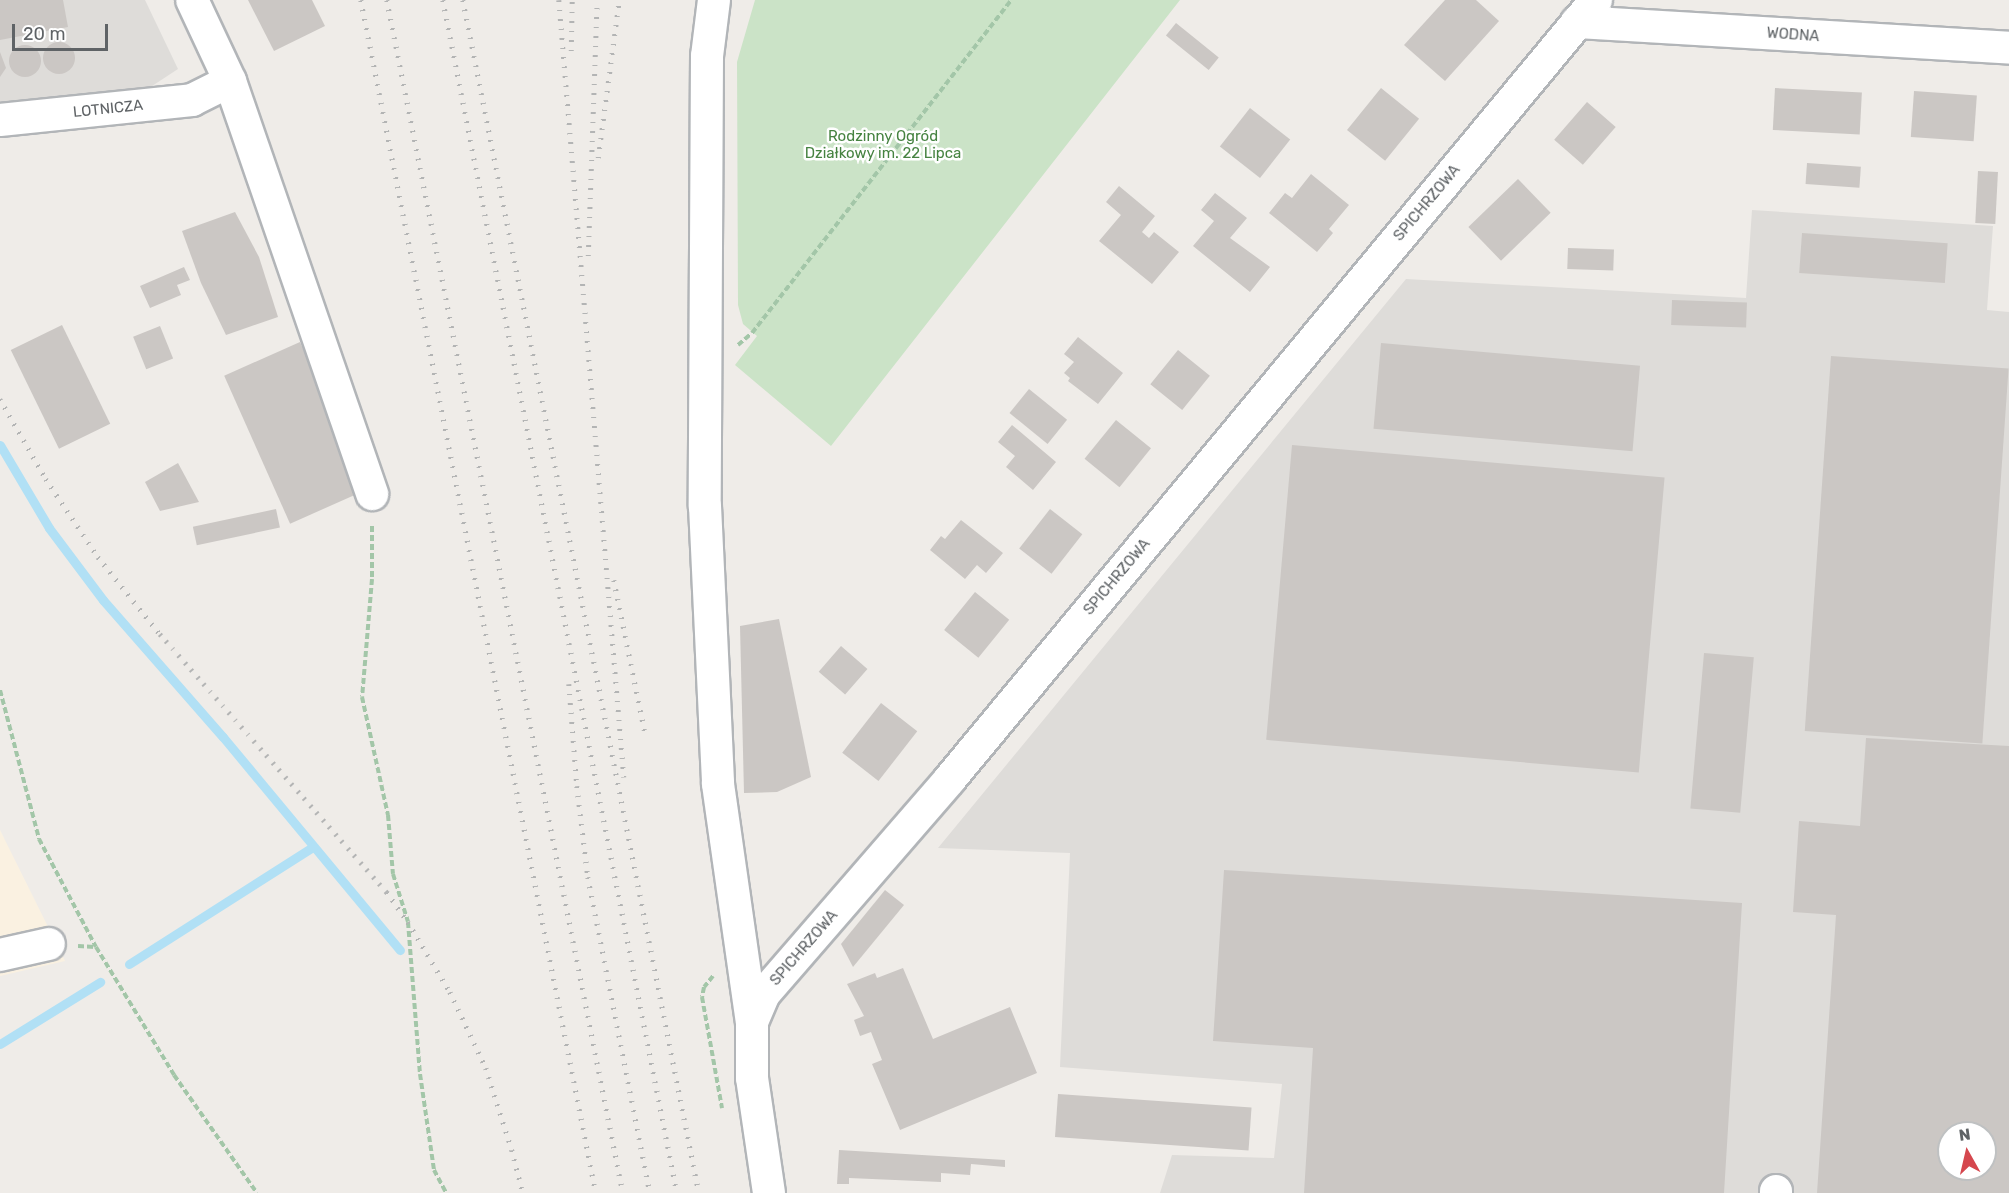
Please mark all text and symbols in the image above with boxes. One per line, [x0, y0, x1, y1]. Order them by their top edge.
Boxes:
scale bar [15, 12, 111, 50]
text: 20 m [23, 23, 65, 45]
street label: WODNA [1766, 24, 1820, 46]
street label: LOTNICZA [72, 96, 144, 122]
park label: Rodzinny Ogród Działkowy im. 22 Lipca [804, 127, 962, 162]
street label: SPICHRZOWA [1390, 161, 1464, 245]
street label: SPICHRZOWA [1080, 535, 1154, 619]
street label: SPICHRZOWA [766, 907, 842, 989]
north arrow [1937, 1121, 1997, 1181]
text: N [1958, 1124, 1972, 1145]

